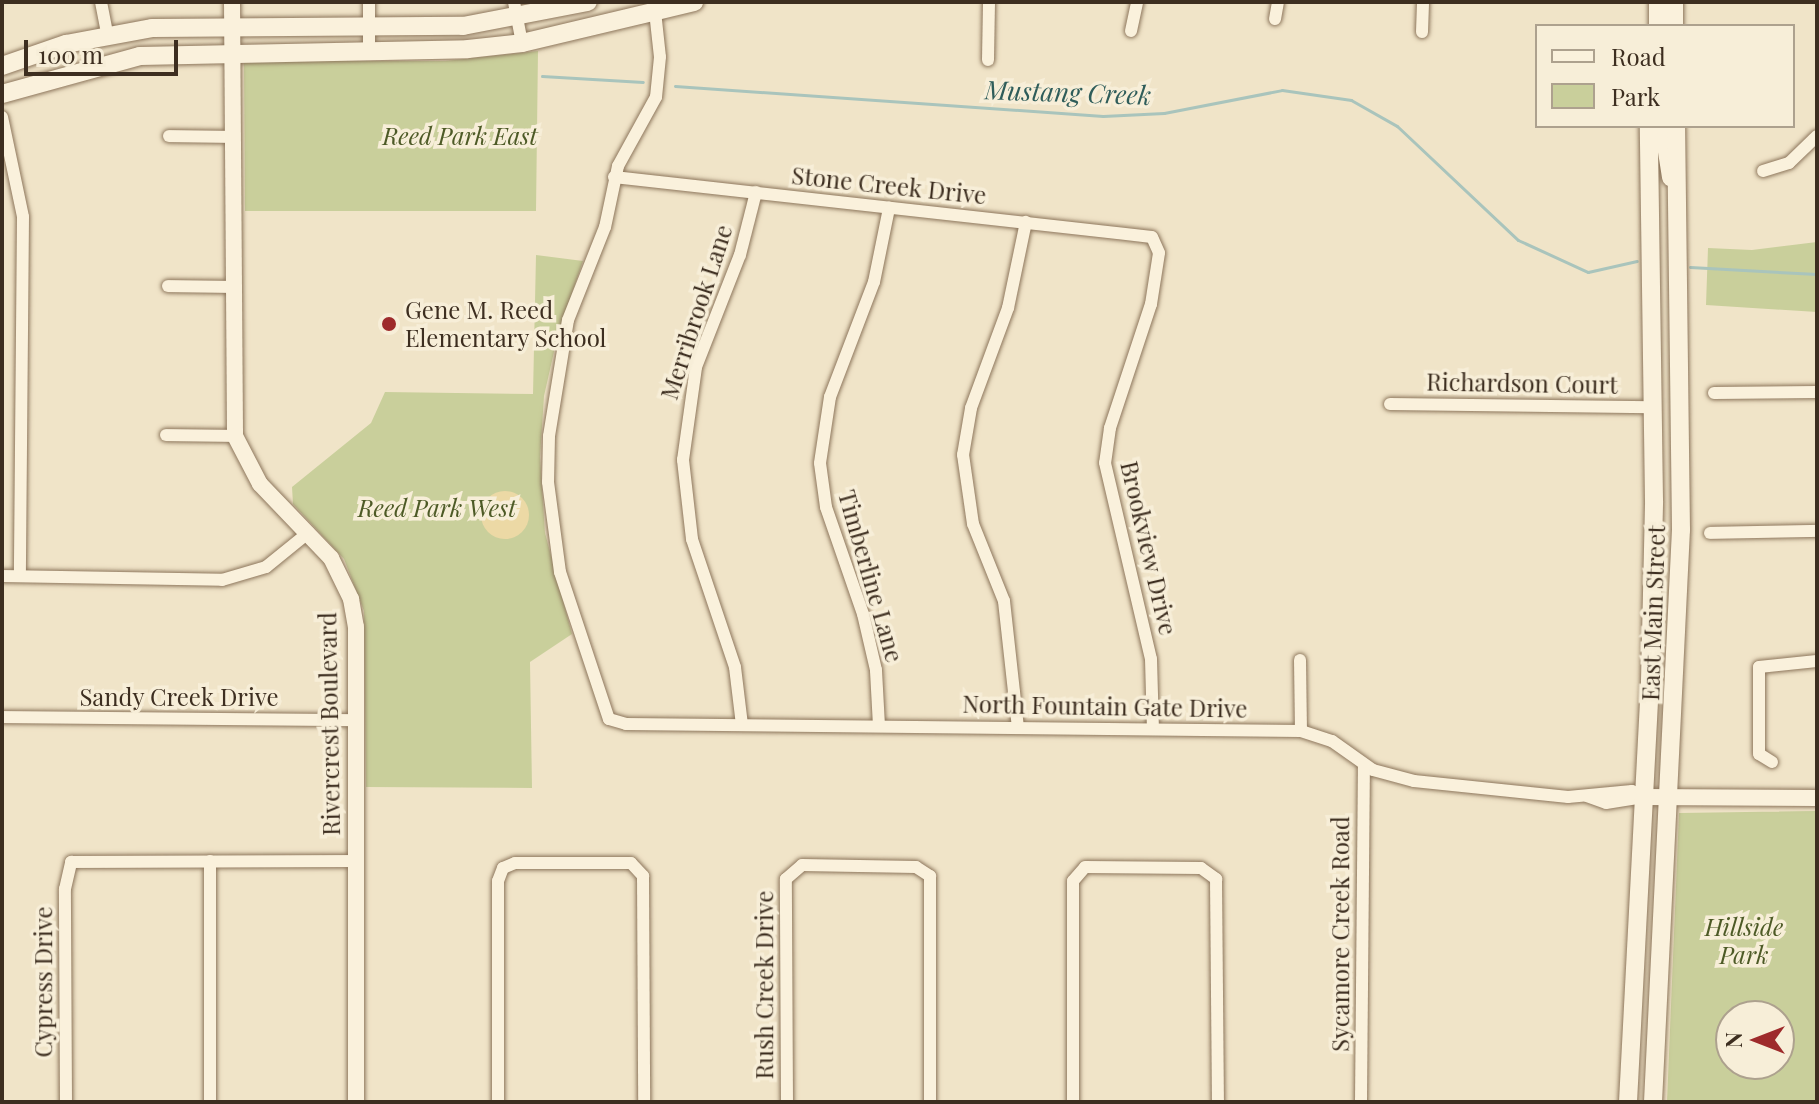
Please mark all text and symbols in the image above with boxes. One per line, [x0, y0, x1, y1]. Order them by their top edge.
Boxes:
scale bar [28, 24, 182, 74]
legend [1535, 24, 1795, 128]
text: 100 m [38, 38, 103, 70]
text: Road [1611, 40, 1666, 72]
water label: Mustang Creek [984, 74, 1152, 110]
text: Park [1611, 80, 1660, 112]
park label: Reed Park East [382, 122, 538, 150]
street label: Stone Creek Drive [790, 160, 988, 210]
street label: Merribrook Lane [654, 221, 738, 403]
place label: Gene M. Reed Elementary School [405, 296, 607, 352]
marker: Gene M. Reed Elementary School [380, 315, 398, 333]
street label: Richardson Court [1426, 367, 1618, 399]
street label: Brookview Drive [1115, 458, 1183, 638]
street label: Timberline Lane [833, 486, 909, 666]
park label: Reed Park West [358, 494, 516, 522]
street label: East Main Street [1636, 524, 1670, 702]
street label: Rivercrest Boulevard [313, 612, 345, 836]
street label: Sandy Creek Drive [79, 683, 279, 711]
street label: North Fountain Gate Drive [962, 689, 1248, 723]
street label: Sycamore Creek Road [1326, 816, 1354, 1052]
street label: Rush Creek Drive [750, 890, 778, 1080]
street label: Cypress Drive [29, 906, 57, 1058]
park label: Hillside Park [1705, 913, 1783, 969]
north arrow [1715, 1000, 1795, 1080]
text: N [1718, 1032, 1748, 1048]

